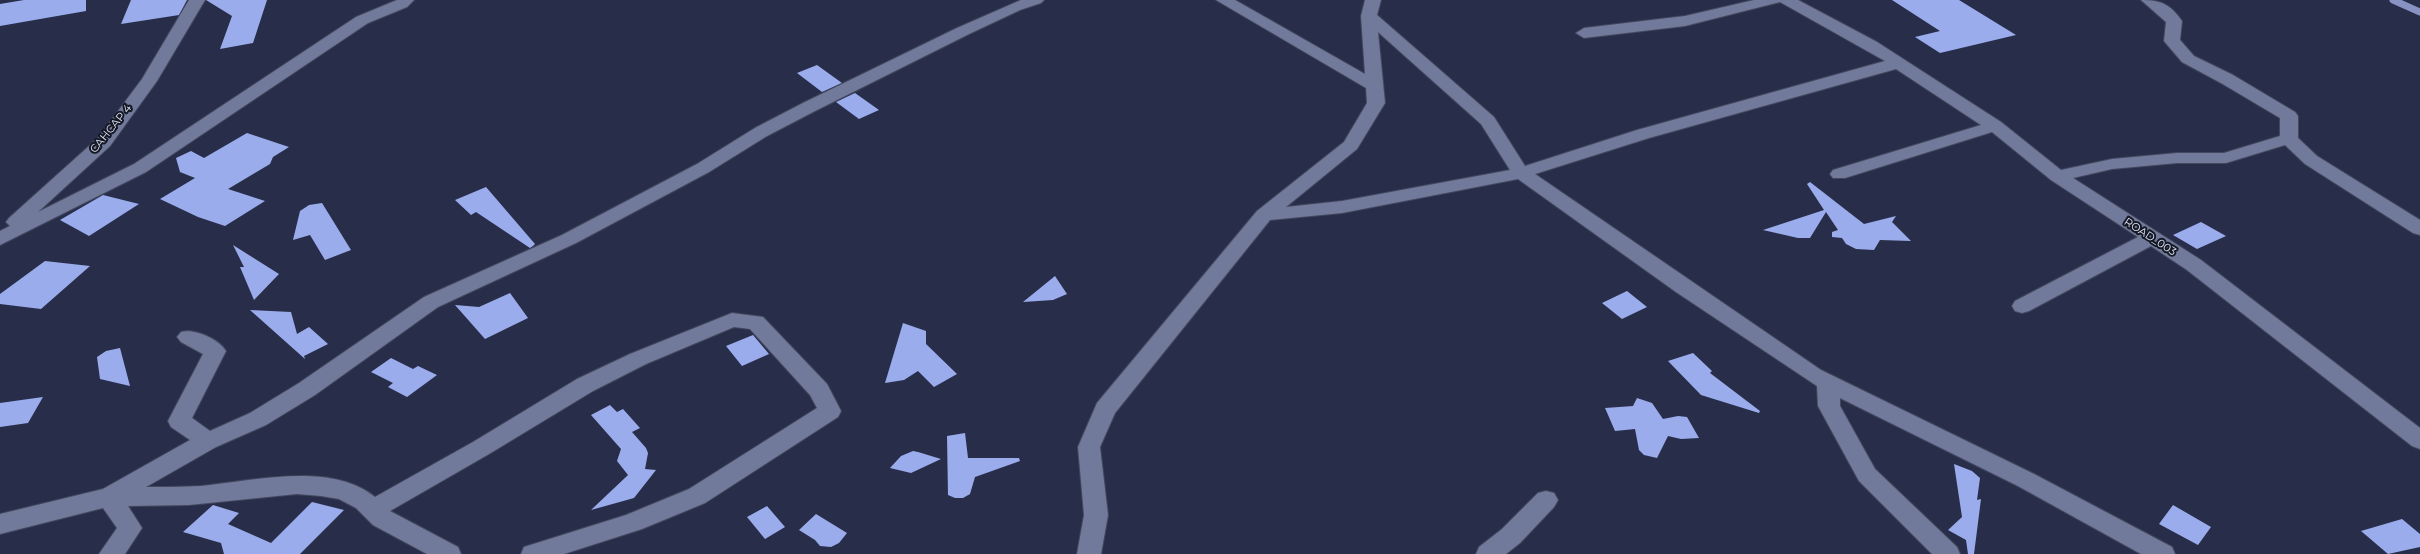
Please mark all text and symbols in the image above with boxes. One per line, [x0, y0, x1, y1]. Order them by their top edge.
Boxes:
street label: САНСАР 4 [87, 102, 135, 156]
street label: ROAD_003 [2121, 215, 2179, 259]

